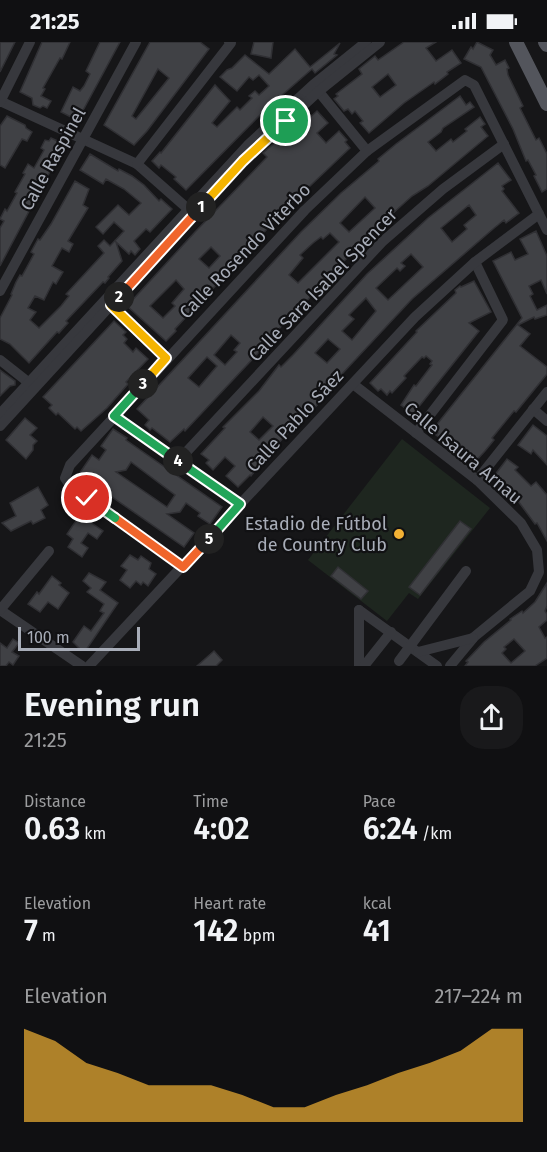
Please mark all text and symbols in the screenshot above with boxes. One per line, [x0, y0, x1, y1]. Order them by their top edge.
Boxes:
text: 21:25 [30, 8, 80, 35]
pin [260, 95, 311, 146]
street label: Calle Raspinel [16, 104, 90, 214]
icon: arrive [269, 104, 302, 137]
street label: Calle Rosendo Viterbo [175, 179, 315, 323]
pin: 1 [186, 192, 216, 222]
text: 1 [197, 197, 205, 216]
street label: Calle Sara Isabel Spencer [244, 204, 402, 366]
pin: 2 [104, 282, 134, 312]
text: 2 [115, 287, 123, 306]
street label: Calle Pablo Sáez [242, 365, 348, 477]
pin: 3 [128, 369, 158, 399]
text: 3 [139, 374, 147, 393]
street label: Calle Isaura Arnau [400, 397, 526, 509]
pin: 4 [163, 446, 193, 476]
text: 4 [173, 451, 183, 470]
pin [61, 472, 112, 523]
icon: check [70, 481, 103, 514]
place label: Estadio de Fútbol de Country Club [245, 513, 387, 556]
pin: 5 [194, 524, 224, 554]
marker: Estadio de Fútbol de Country Club [392, 527, 406, 541]
text: 5 [205, 529, 213, 548]
scale bar [18, 624, 140, 652]
text: 100 m [27, 628, 70, 647]
text: Evening run [24, 685, 200, 725]
button: share [460, 686, 523, 749]
text: 21:25 [24, 728, 67, 752]
text: Distance [24, 792, 86, 811]
text: Time [193, 792, 229, 811]
text: Pace [363, 792, 396, 811]
text: 0.63 [24, 811, 80, 847]
text: 4:02 [193, 811, 250, 847]
text: 6:24 [363, 811, 418, 847]
text: km [80, 824, 106, 843]
text: /km [418, 824, 452, 843]
text: Elevation [24, 894, 91, 913]
text: Heart rate [193, 894, 266, 913]
text: kcal [363, 894, 391, 913]
text: 7 [24, 913, 38, 949]
text: 142 [193, 913, 238, 949]
text: 41 [363, 913, 391, 949]
text: m [38, 926, 56, 945]
text: bpm [238, 926, 275, 945]
text: Elevation [24, 984, 108, 1008]
text: 217–224 m [435, 984, 523, 1008]

